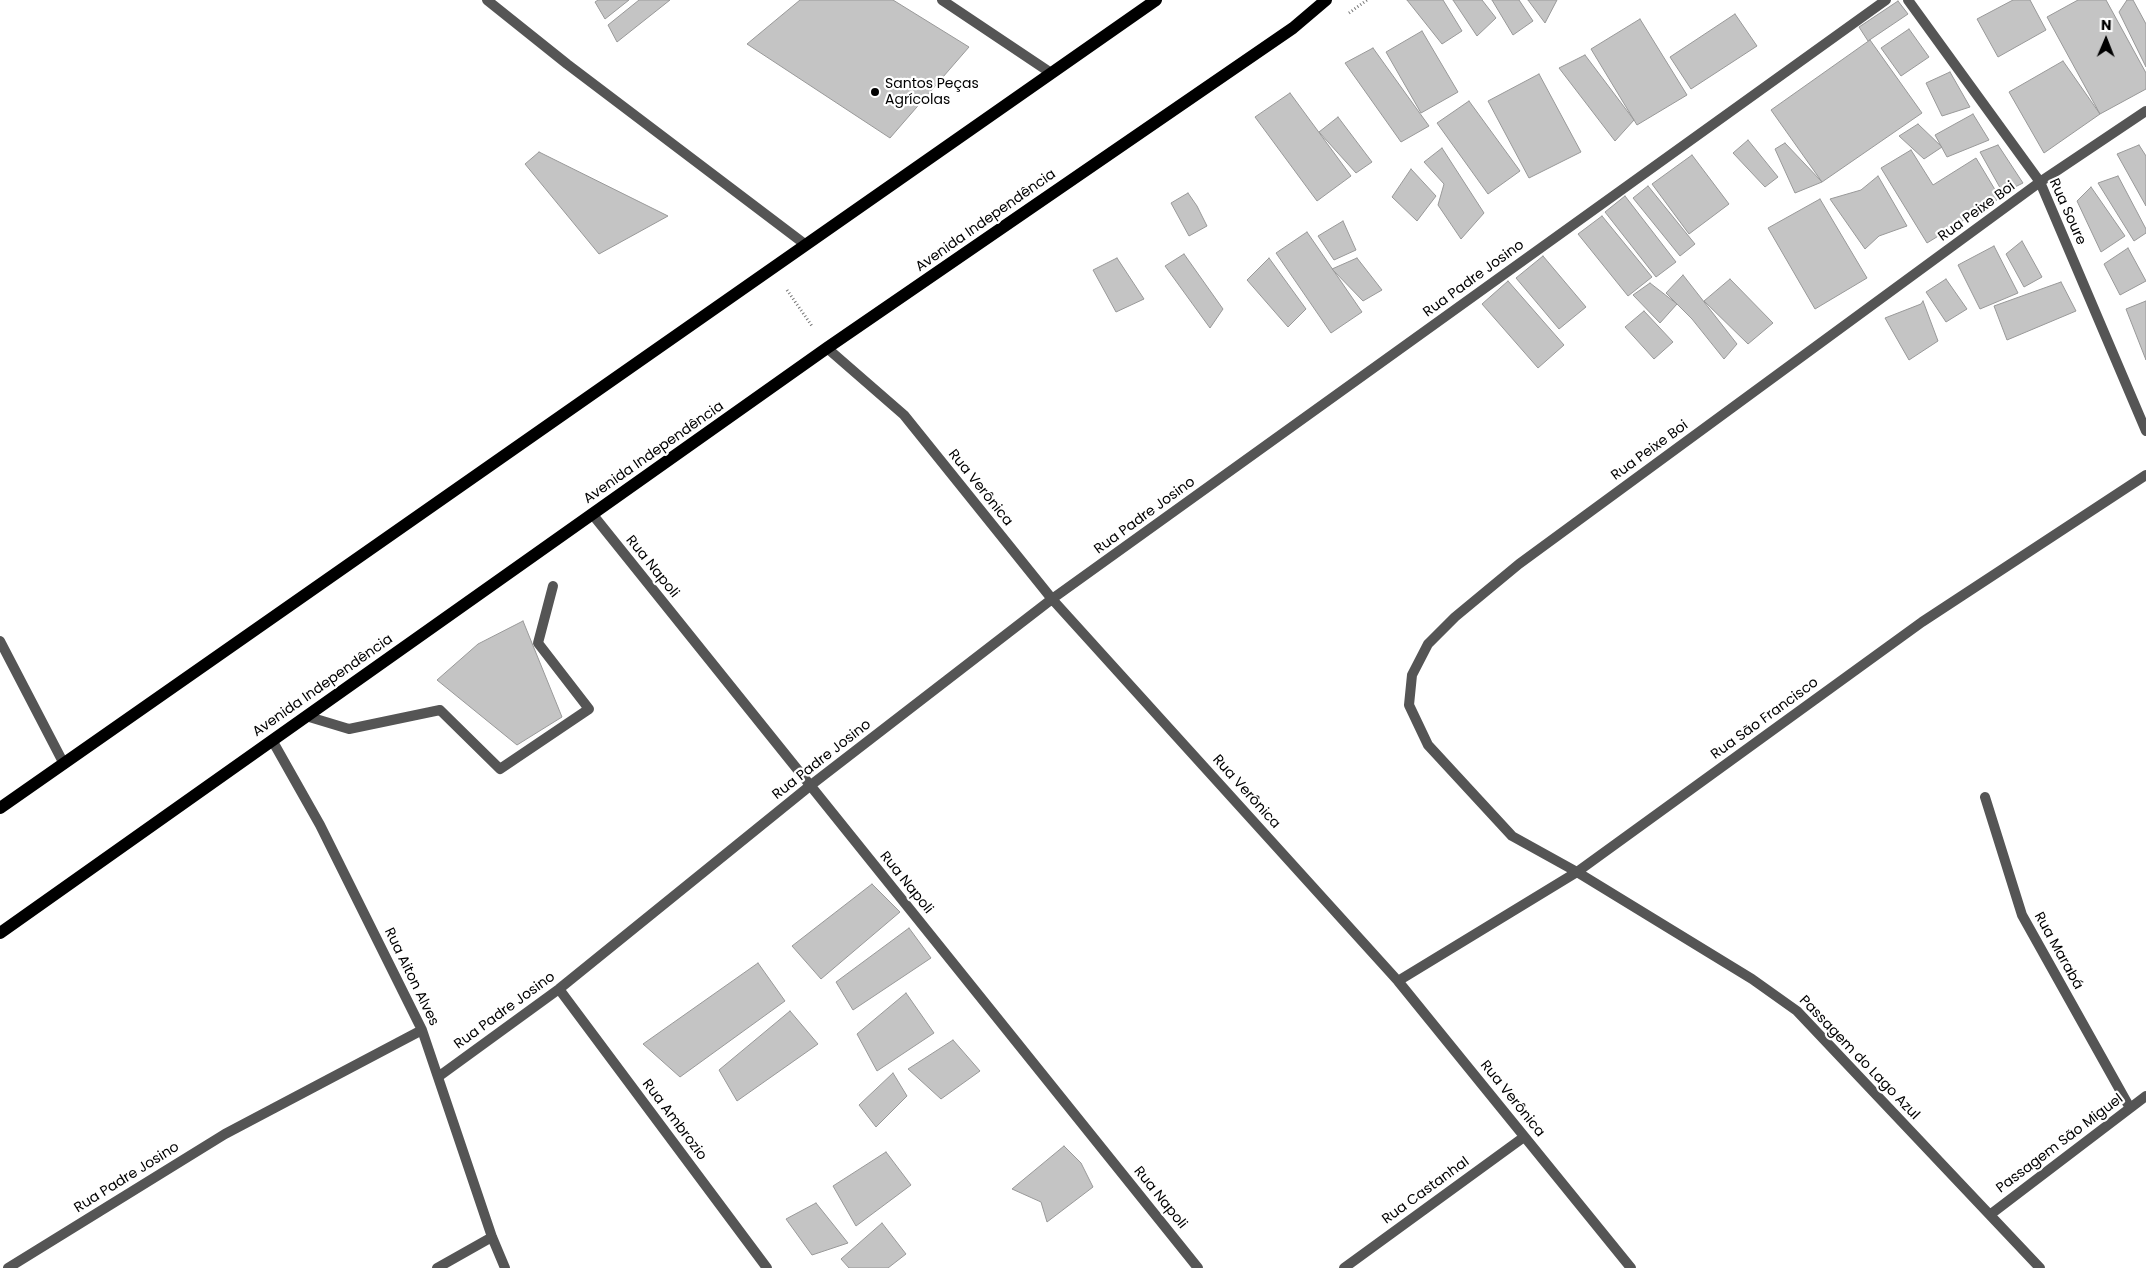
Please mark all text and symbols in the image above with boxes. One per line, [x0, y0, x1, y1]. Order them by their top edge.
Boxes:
north arrow [2081, 15, 2131, 65]
text: N [2101, 15, 2112, 35]
place label: Santos Peças Agrícolas [885, 76, 979, 108]
marker: Santos Peças Agrícolas [869, 86, 881, 98]
street label: Avenida Independência [913, 166, 1059, 276]
street label: Rua Soure [2045, 176, 2089, 248]
street label: Rua Peixe Boi [1935, 178, 2019, 246]
street label: Rua Padre Josino [1420, 237, 1528, 321]
street label: Avenida Independência [581, 398, 727, 508]
street label: Rua Peixe Boi [1608, 417, 1692, 485]
street label: Rua Verônica [944, 446, 1016, 530]
street label: Rua Padre Josino [1091, 474, 1199, 558]
street label: Rua Napoli [622, 532, 682, 602]
street label: Avenida Independência [250, 631, 396, 741]
street label: Rua São Francisco [1708, 674, 1822, 764]
street label: Rua Padre Josino [769, 716, 875, 804]
street label: Rua Verônica [1209, 752, 1283, 832]
street label: Rua Napoli [876, 848, 936, 918]
street label: Rua Marabá [2030, 909, 2086, 993]
street label: Rua Aiton Alves [380, 925, 442, 1029]
street label: Rua Padre Josino [451, 969, 559, 1053]
street label: Passagem do Lago Azul [1795, 992, 1923, 1124]
street label: Rua Verônica [1476, 1057, 1548, 1141]
street label: Rua Ambrozio [638, 1076, 710, 1164]
street label: Passagem São Miguel [1993, 1091, 2127, 1197]
street label: Rua Padre Josino [71, 1139, 183, 1217]
street label: Rua Castanhal [1379, 1154, 1473, 1228]
street label: Rua Napoli [1130, 1163, 1190, 1233]

